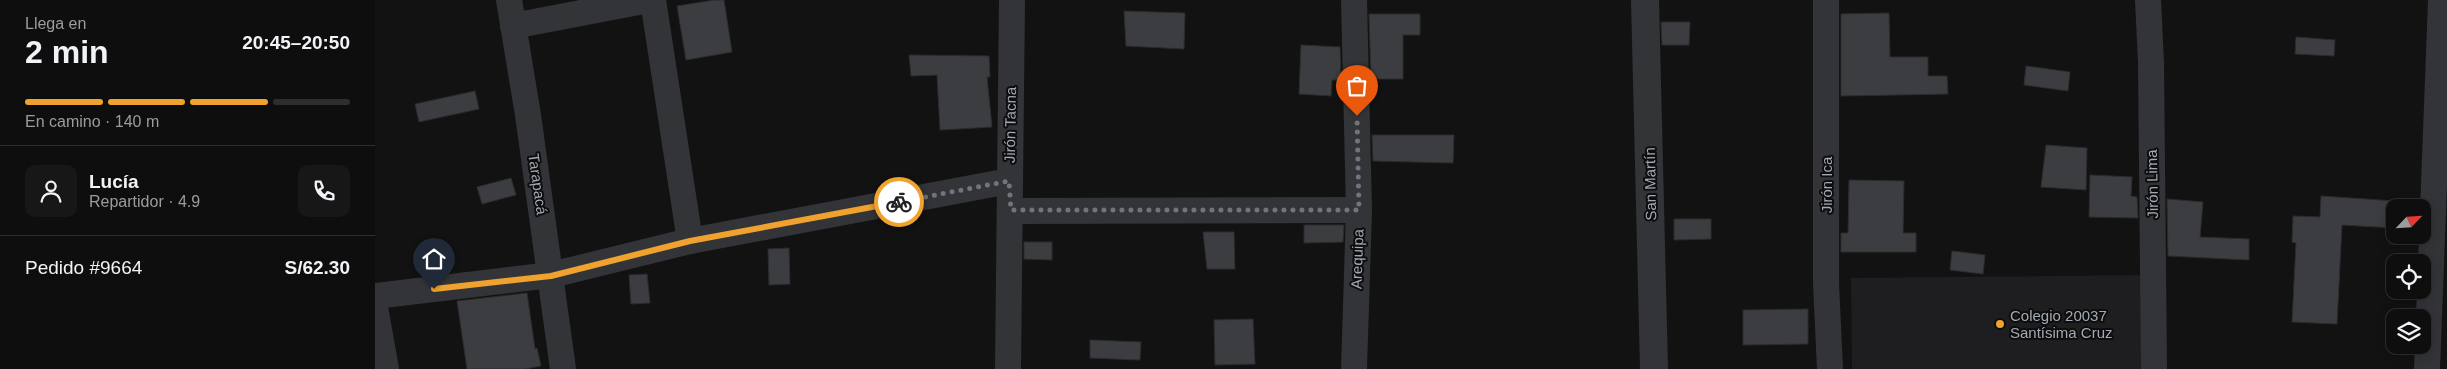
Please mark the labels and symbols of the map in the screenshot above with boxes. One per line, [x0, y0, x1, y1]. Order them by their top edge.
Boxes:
pin [1336, 65, 1378, 116]
street label: Jirón Tacna [1001, 86, 1019, 163]
street label: San Martín [1641, 147, 1659, 221]
street label: Jirón Lima [2143, 149, 2161, 219]
street label: Tarapacá [525, 152, 551, 216]
street label: Jirón Ica [1818, 156, 1835, 213]
courier [874, 177, 924, 227]
north arrow [2386, 199, 2431, 244]
street label: Arequipa [1347, 228, 1367, 289]
pin [413, 238, 455, 289]
place label: Colegio 20037 Santísima Cruz [2010, 307, 2113, 341]
marker: Colegio 20037 Santísima Cruz [1994, 318, 2006, 330]

